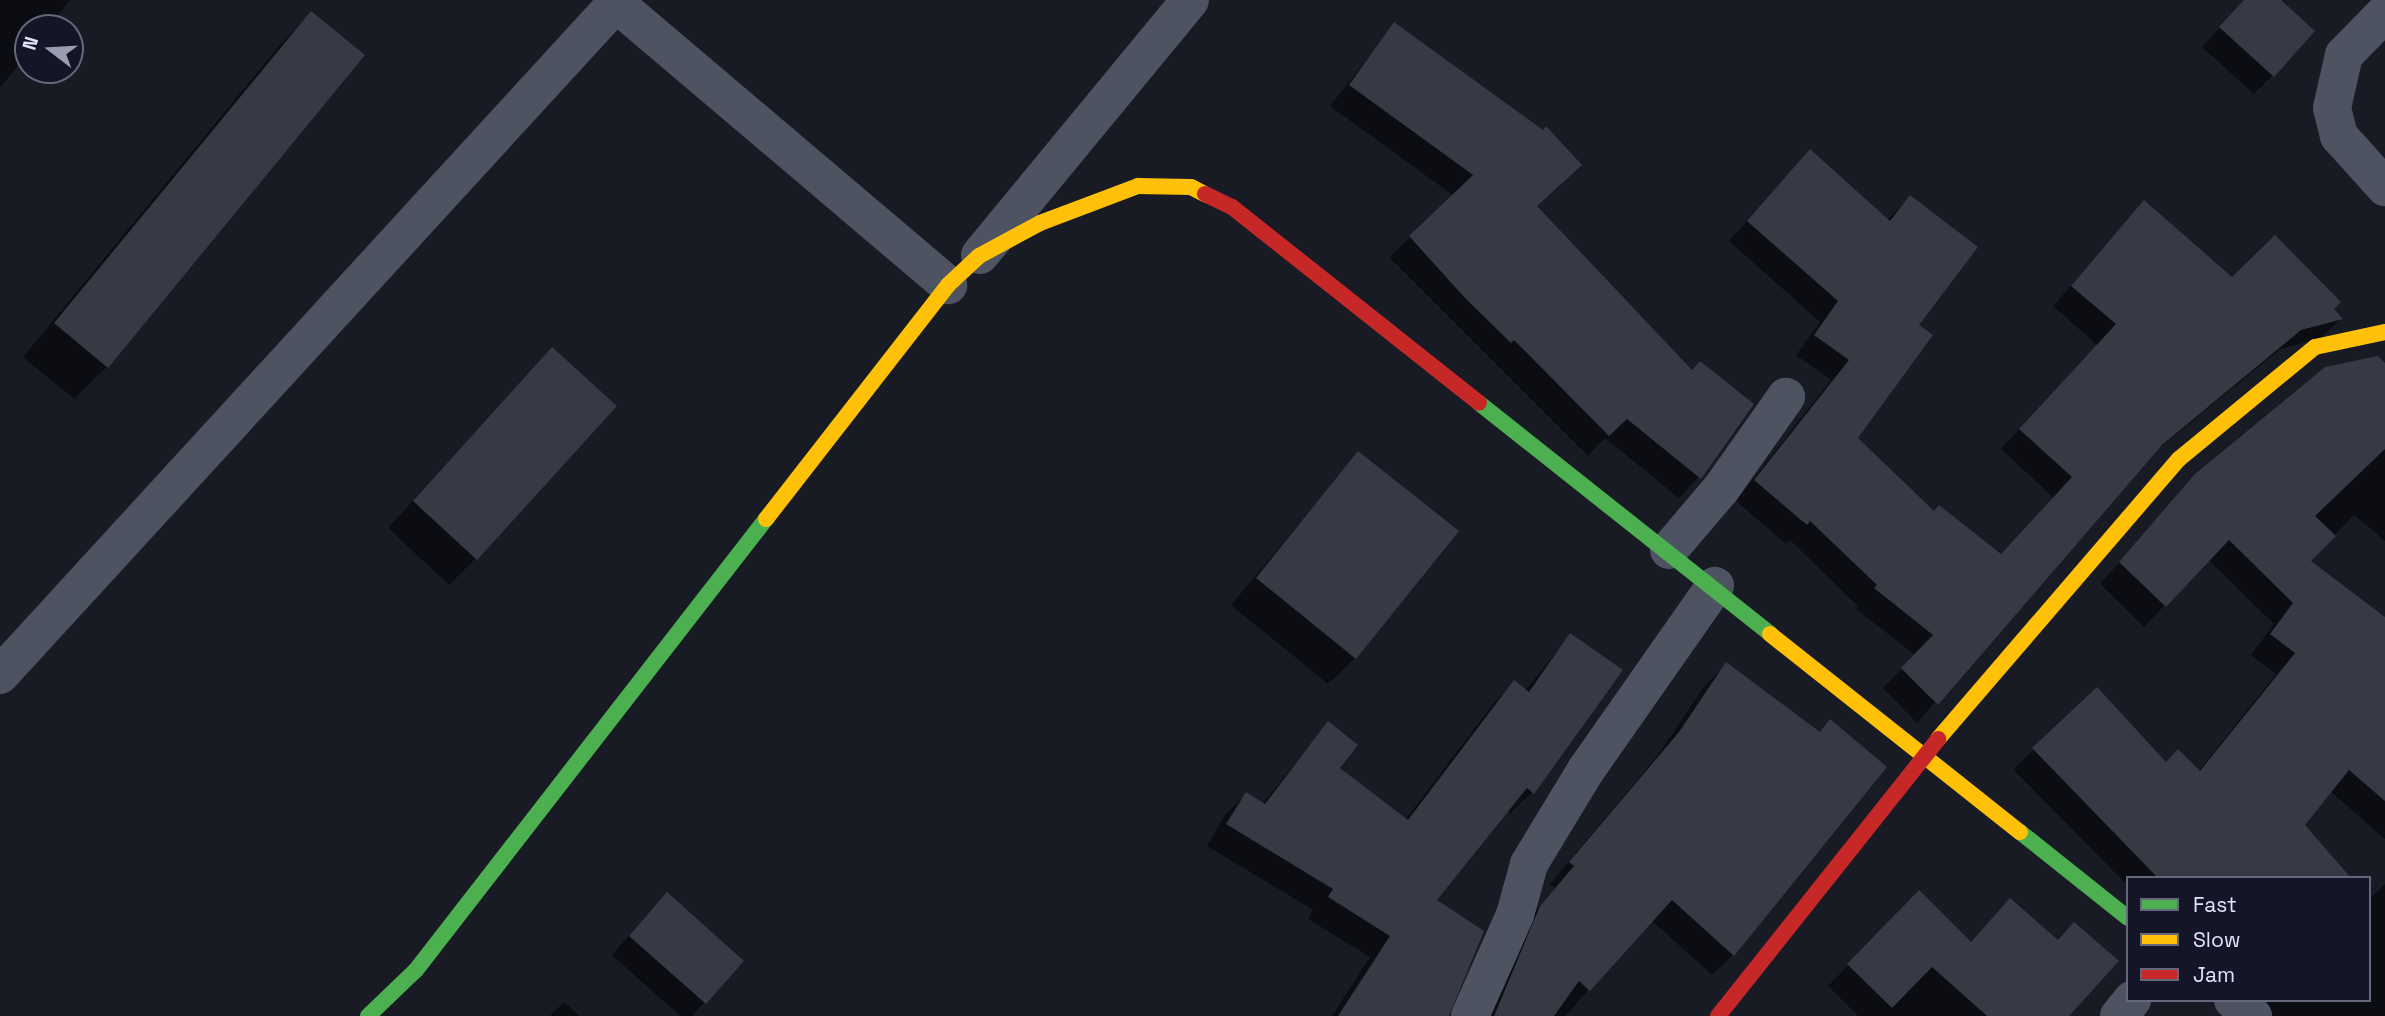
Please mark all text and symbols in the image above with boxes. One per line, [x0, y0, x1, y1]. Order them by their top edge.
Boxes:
north arrow [14, 14, 84, 84]
text: N [17, 34, 44, 53]
legend [2126, 876, 2371, 1002]
text: Fast [2193, 891, 2237, 918]
text: Slow [2193, 926, 2241, 953]
text: Jam [2193, 961, 2235, 988]

